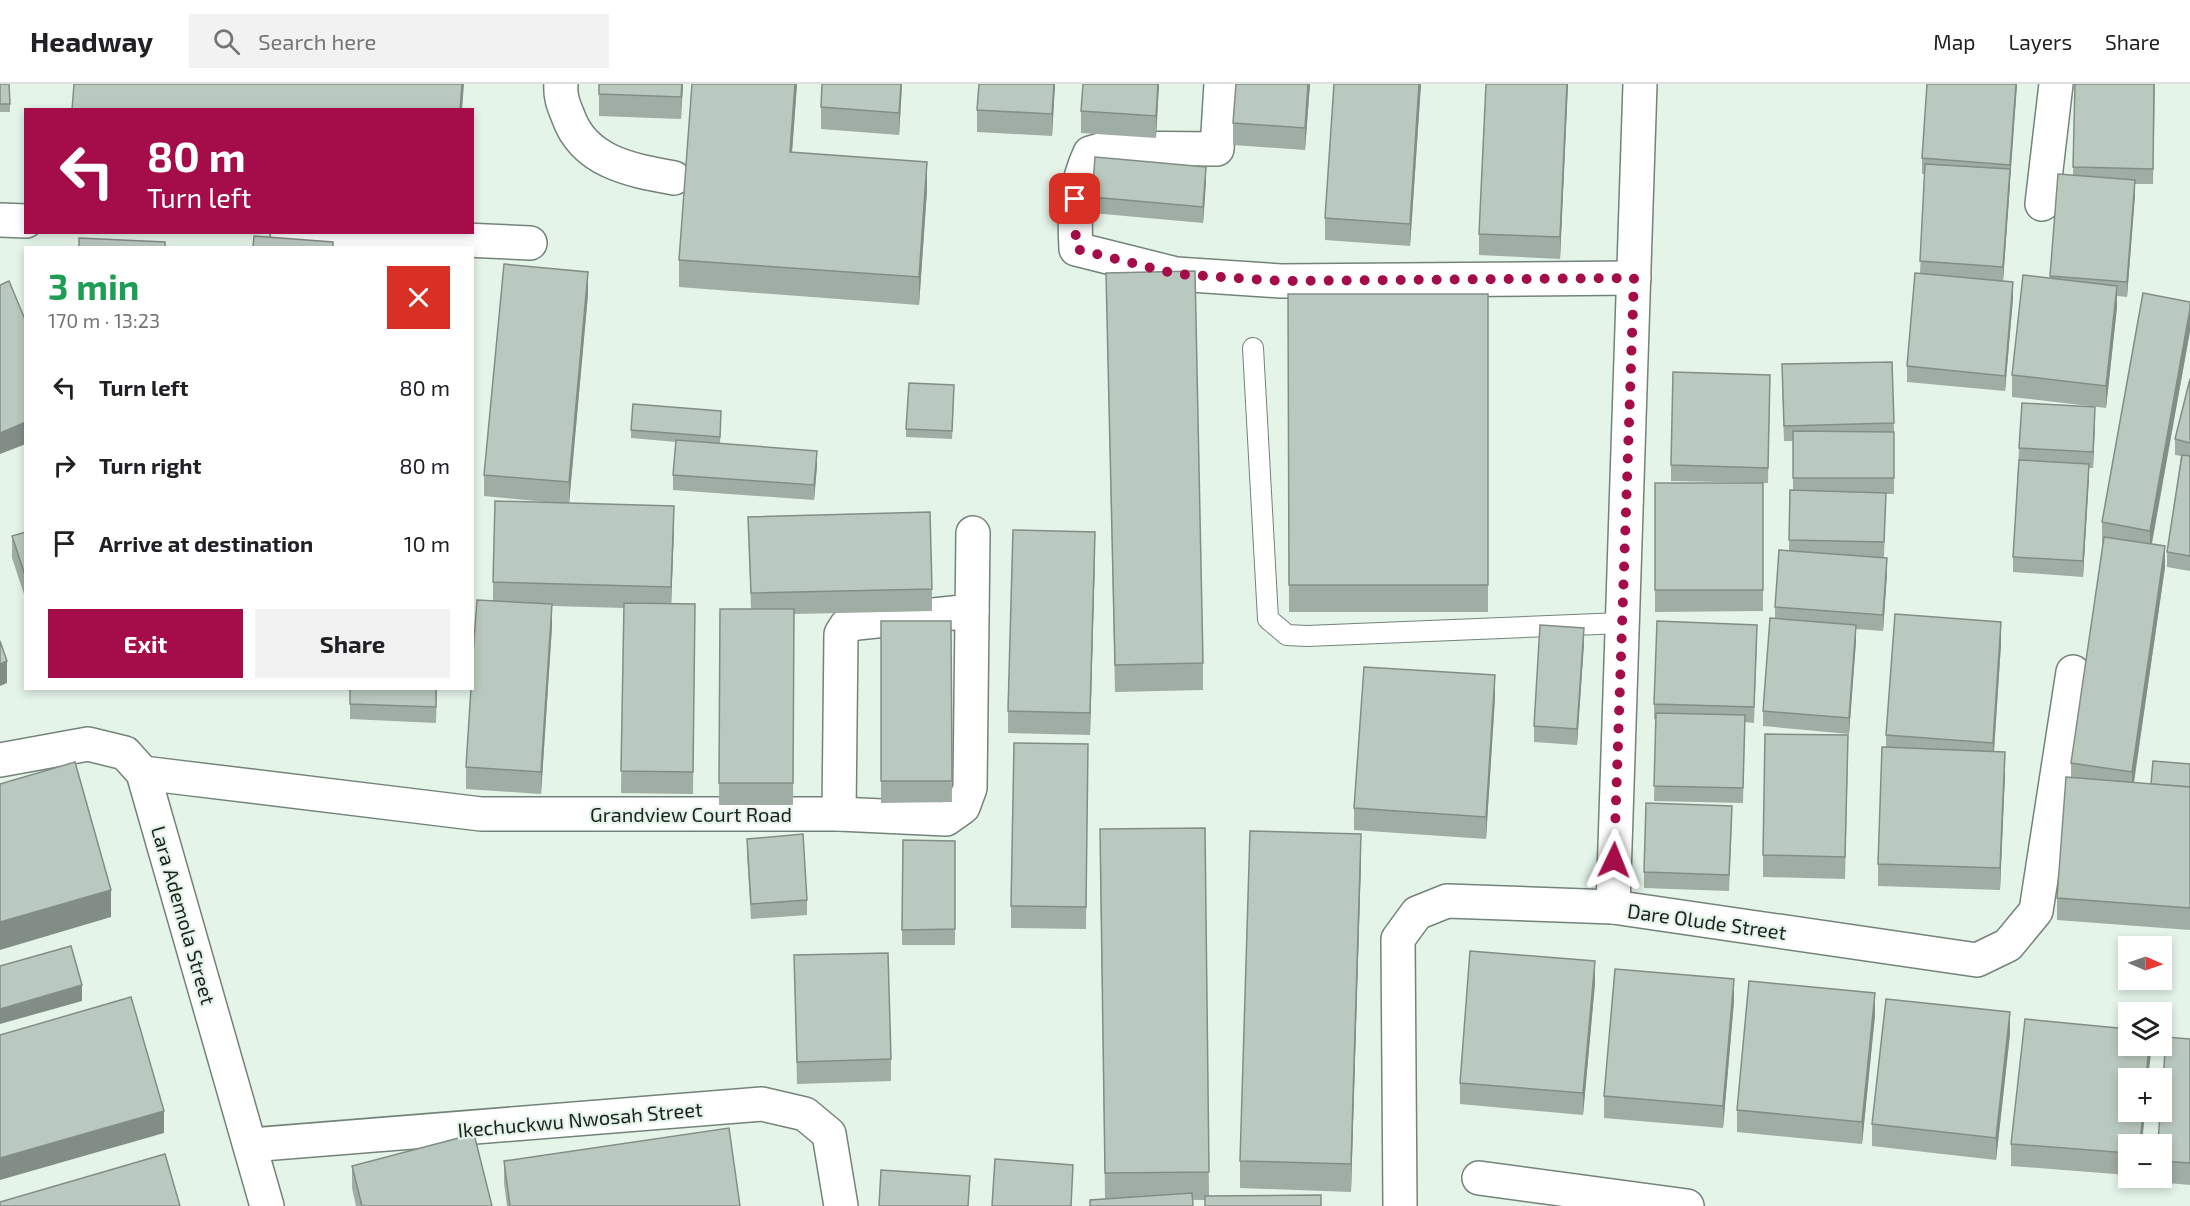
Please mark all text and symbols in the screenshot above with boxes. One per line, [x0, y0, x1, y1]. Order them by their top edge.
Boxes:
search box [189, 14, 609, 68]
text: Headway [30, 24, 153, 58]
icon: search [210, 25, 243, 58]
text: Search here [258, 28, 376, 54]
text: Map [1933, 29, 1975, 54]
text: Layers [2008, 29, 2072, 54]
text: Share [2105, 29, 2160, 54]
text: 80 m [147, 130, 246, 180]
icon: left [48, 132, 126, 210]
pin [1049, 173, 1100, 224]
text: Turn left [147, 181, 251, 213]
icon: arrive [1058, 182, 1091, 215]
text: 3 min [48, 264, 139, 307]
button: close [387, 266, 450, 329]
text: 170 m · 13:23 [48, 308, 160, 332]
icon: left [48, 371, 81, 404]
text: Turn left [99, 374, 188, 400]
text: 80 m [399, 374, 450, 400]
icon: right [48, 449, 81, 482]
text: Turn right [99, 452, 201, 478]
text: 80 m [399, 452, 450, 478]
icon: arrive [48, 527, 81, 560]
text: Arrive at destination [99, 530, 313, 556]
text: 10 m [404, 530, 450, 556]
button: Exit [48, 609, 243, 678]
button: Share [255, 609, 450, 678]
street label: Grandview Court Road [590, 802, 792, 826]
street label: Lara Ademola Street [147, 823, 221, 1007]
position arrow [1582, 828, 1646, 892]
street label: Dare Olude Street [1626, 898, 1788, 944]
north arrow [2118, 936, 2172, 990]
map controls [2118, 936, 2172, 1188]
button: layers [2118, 1002, 2172, 1056]
button: + [2118, 1068, 2172, 1122]
street label: Ikechuckwu Nwosah Street [457, 1096, 704, 1142]
button: − [2118, 1134, 2172, 1188]

